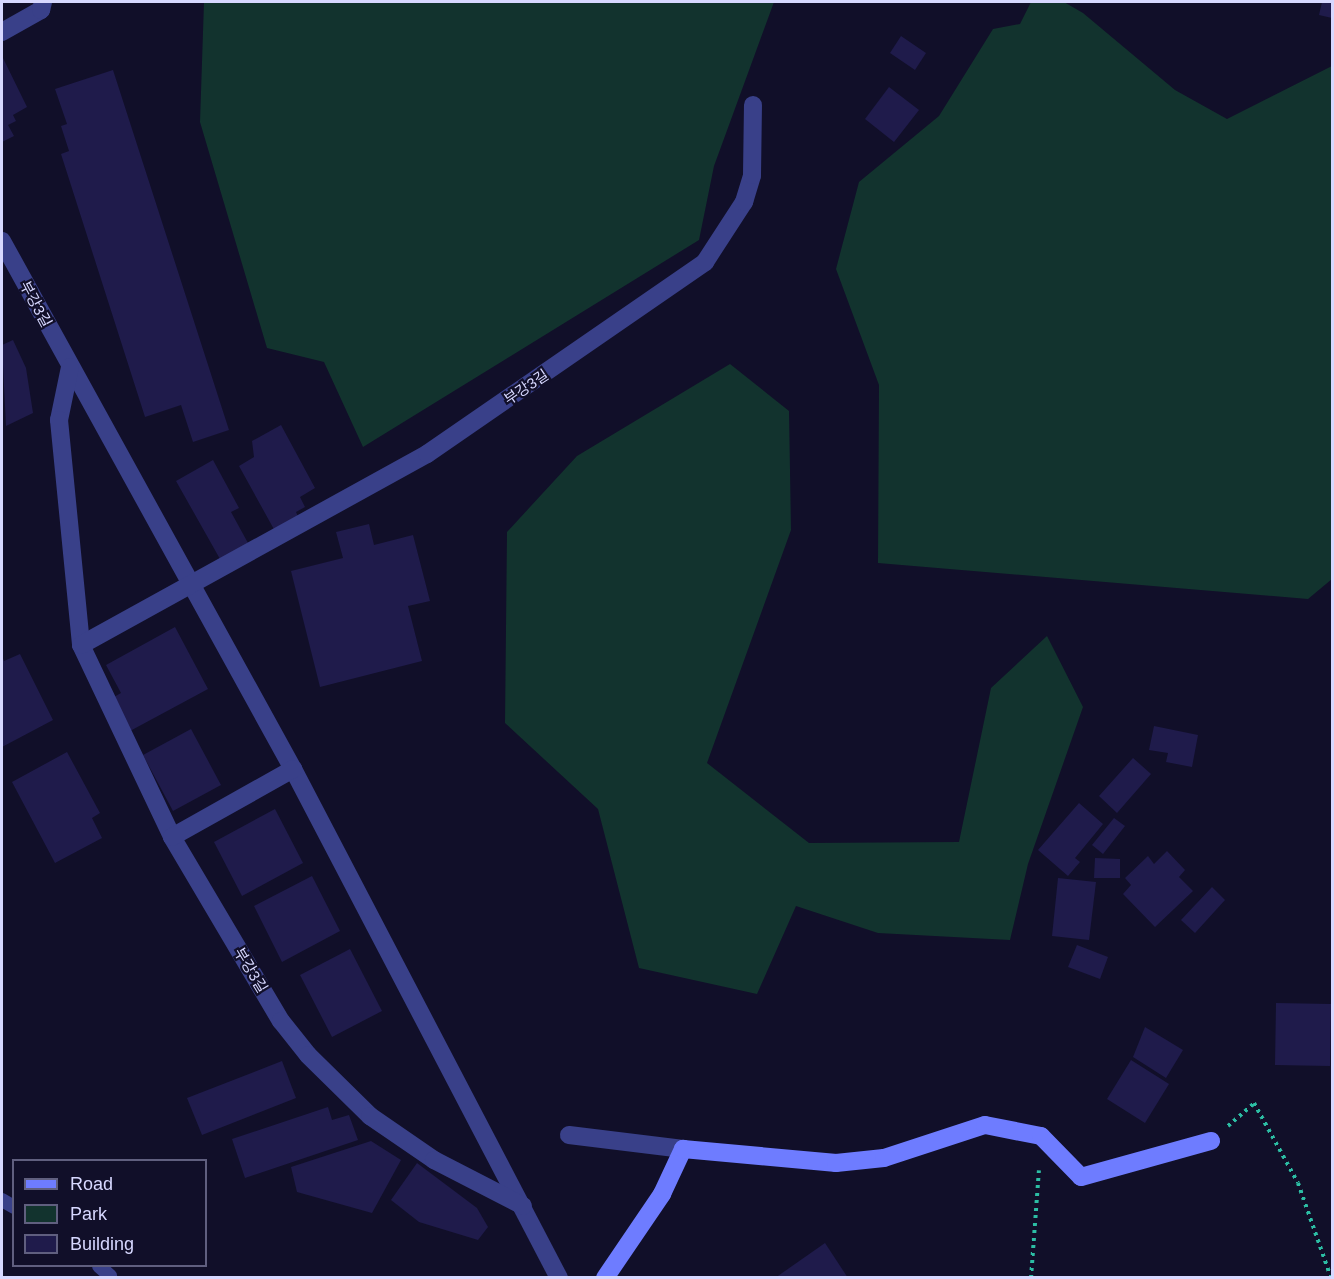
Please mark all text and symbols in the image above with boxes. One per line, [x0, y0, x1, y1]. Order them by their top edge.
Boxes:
street label: 부강3길 [16, 278, 56, 330]
street label: 부강3길 [500, 366, 552, 408]
street label: 부강3길 [230, 944, 272, 996]
legend [12, 1159, 207, 1267]
text: Road [70, 1174, 113, 1194]
text: Park [70, 1204, 107, 1224]
text: Building [70, 1234, 134, 1254]

